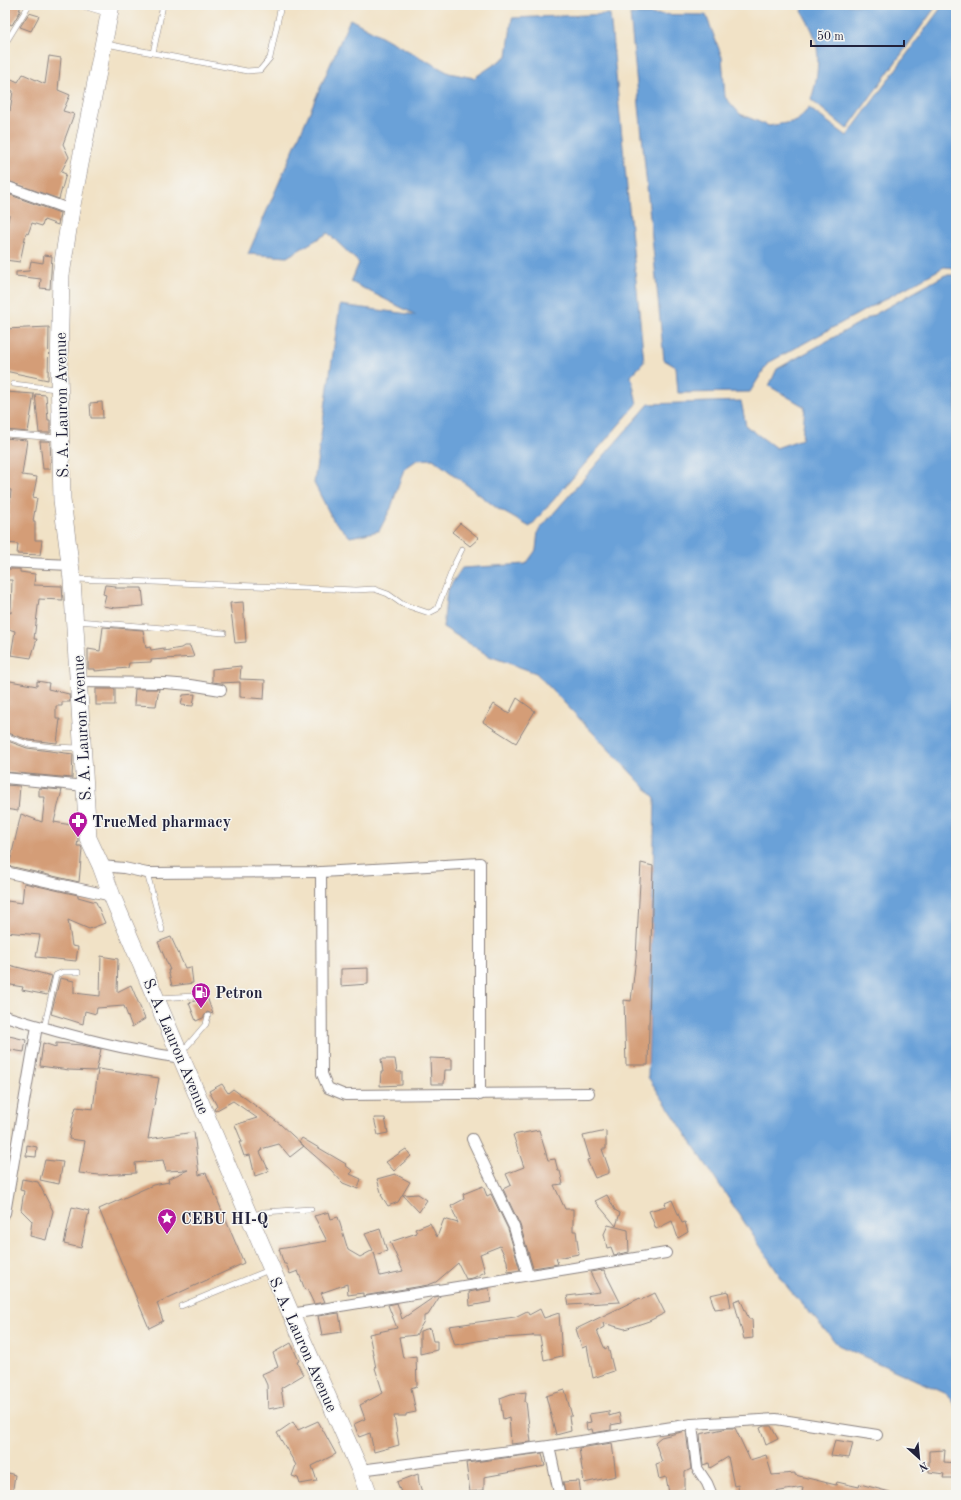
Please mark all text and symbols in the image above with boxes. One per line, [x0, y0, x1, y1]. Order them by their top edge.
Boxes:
scale bar [811, 22, 904, 48]
text: 50 m [817, 30, 844, 43]
street label: S. A. Lauron Avenue [54, 332, 72, 478]
street label: S. A. Lauron Avenue [71, 655, 95, 801]
pharmacy icon: TrueMed pharmacy [67, 810, 89, 838]
place label: TrueMed pharmacy [92, 815, 231, 831]
street label: S. A. Lauron Avenue [139, 977, 211, 1117]
fuel station icon: Petron [190, 981, 212, 1009]
place label: Petron [215, 986, 263, 1002]
place icon: CEBU HI-Q [156, 1207, 178, 1235]
place label: CEBU HI-Q [181, 1212, 268, 1228]
street label: S. A. Lauron Avenue [265, 1275, 339, 1415]
north arrow [899, 1438, 939, 1478]
text: N [916, 1459, 929, 1473]

